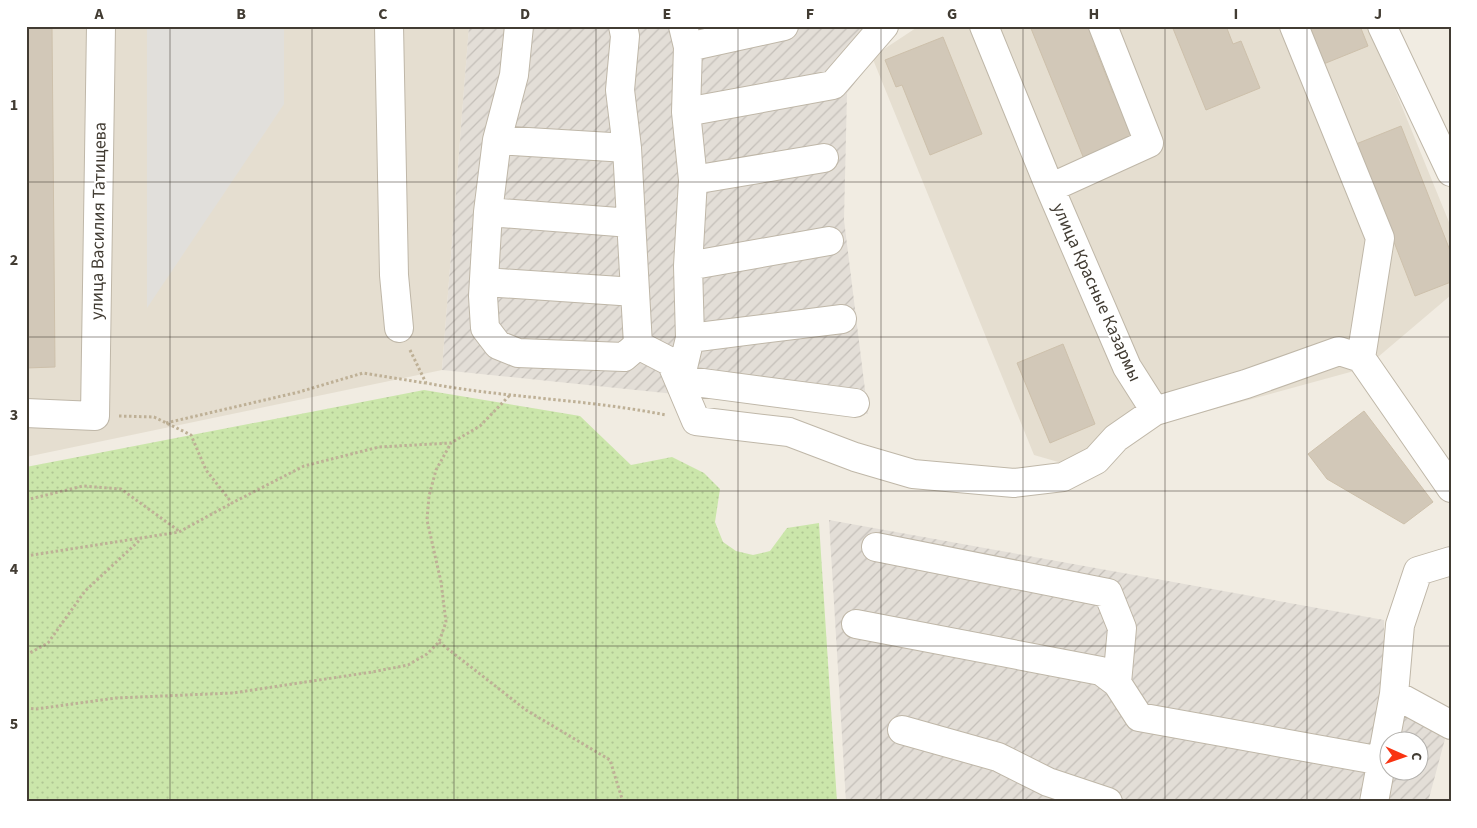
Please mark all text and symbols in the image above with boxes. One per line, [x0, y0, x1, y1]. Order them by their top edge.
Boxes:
text: A [93, 3, 104, 25]
text: B [236, 3, 246, 25]
text: C [378, 3, 388, 25]
text: D [520, 3, 530, 25]
text: E [663, 3, 671, 25]
text: F [806, 3, 814, 25]
text: G [947, 3, 957, 25]
text: H [1089, 3, 1099, 25]
text: I [1234, 3, 1238, 25]
text: J [1374, 3, 1382, 25]
text: 1 [10, 94, 18, 116]
street label: улица Василия Татищева [84, 122, 113, 320]
street label: улица Красные Казармы [1046, 199, 1147, 386]
text: 2 [10, 249, 18, 271]
text: 3 [10, 404, 18, 426]
text: 4 [10, 558, 19, 580]
text: 5 [10, 713, 18, 735]
north arrow [1380, 730, 1430, 780]
text: С [1406, 752, 1426, 761]

